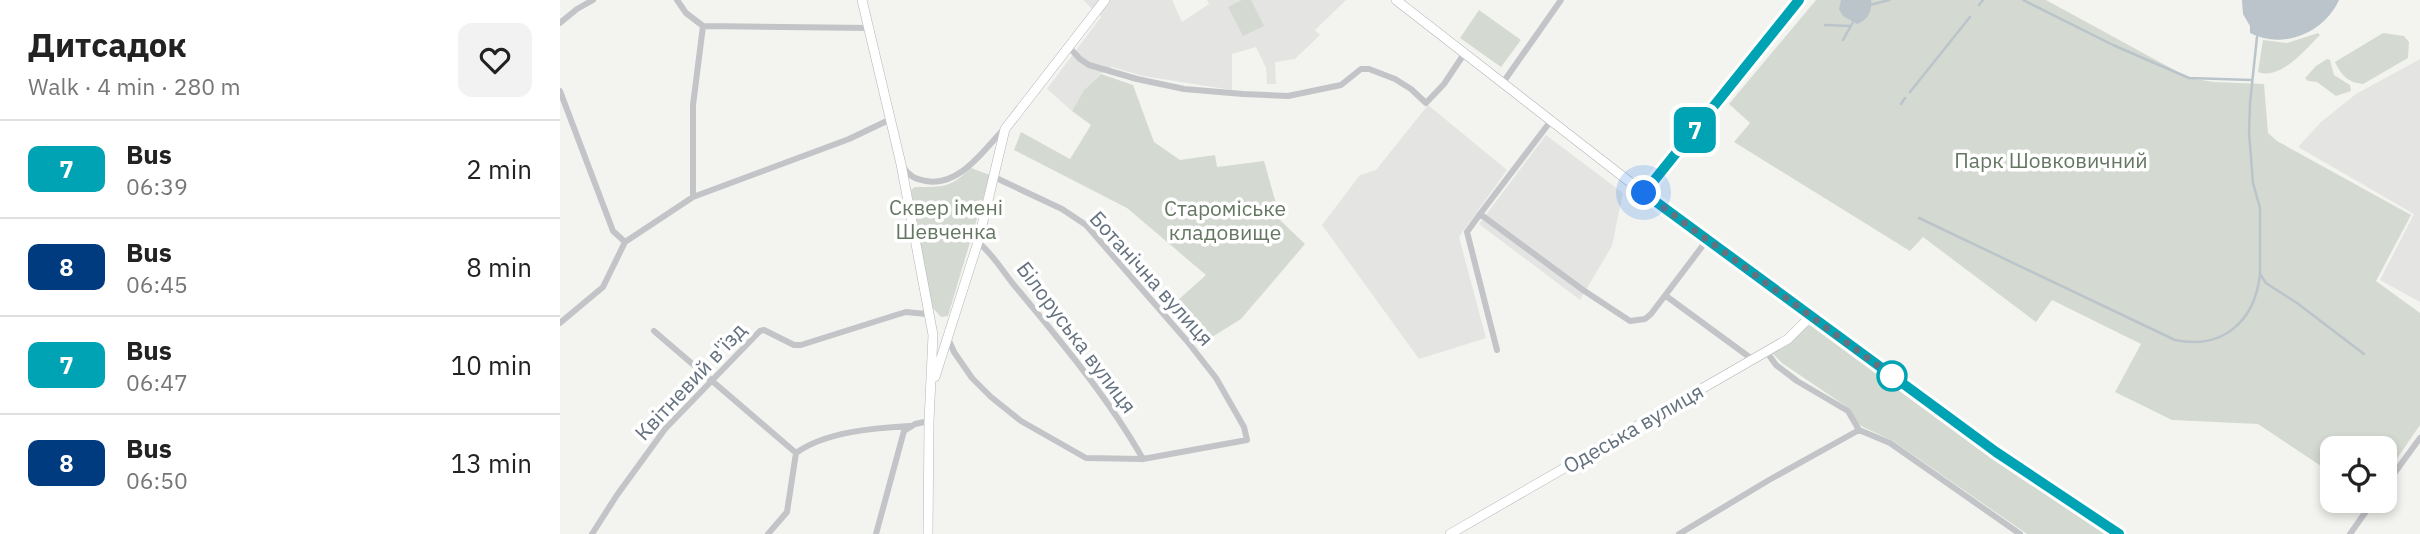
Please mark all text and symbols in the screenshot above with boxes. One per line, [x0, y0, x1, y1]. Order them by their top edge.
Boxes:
text: Дитсадок [28, 23, 187, 66]
button: heart [458, 23, 532, 97]
text: Walk · 4 min · 280 m [28, 71, 241, 101]
line badge: 7 [1672, 107, 1718, 153]
text: 7 [1688, 114, 1702, 146]
text: Bus [126, 137, 172, 171]
park label: Парк Шовковичний [1954, 146, 2148, 174]
text: 2 min [466, 152, 532, 186]
text: 7 [59, 153, 74, 185]
text: 06:39 [126, 171, 188, 201]
your location [1626, 175, 1661, 210]
park label: Сквер імені Шевченка [889, 193, 1003, 245]
park label: Староміське кладовище [1164, 194, 1286, 246]
street label: Ботанічна вулиця [1084, 204, 1220, 352]
text: Bus [126, 235, 172, 269]
text: 8 min [466, 250, 532, 284]
text: 8 [59, 251, 74, 283]
street label: Білоруська вулиця [1011, 255, 1143, 419]
text: 06:45 [126, 269, 188, 299]
street label: Квітневий в'їзд [628, 316, 752, 446]
text: Bus [126, 333, 172, 367]
text: 10 min [451, 348, 532, 382]
text: 7 [59, 349, 74, 381]
unlabelled marker [1877, 361, 1907, 391]
text: 06:47 [126, 367, 188, 397]
street label: Одеська вулиця [1558, 377, 1708, 479]
text: Bus [126, 431, 172, 465]
map controls [2320, 436, 2397, 513]
button: locate [2320, 436, 2397, 513]
text: 13 min [451, 446, 532, 480]
text: 8 [59, 447, 74, 479]
text: 06:50 [126, 465, 188, 495]

